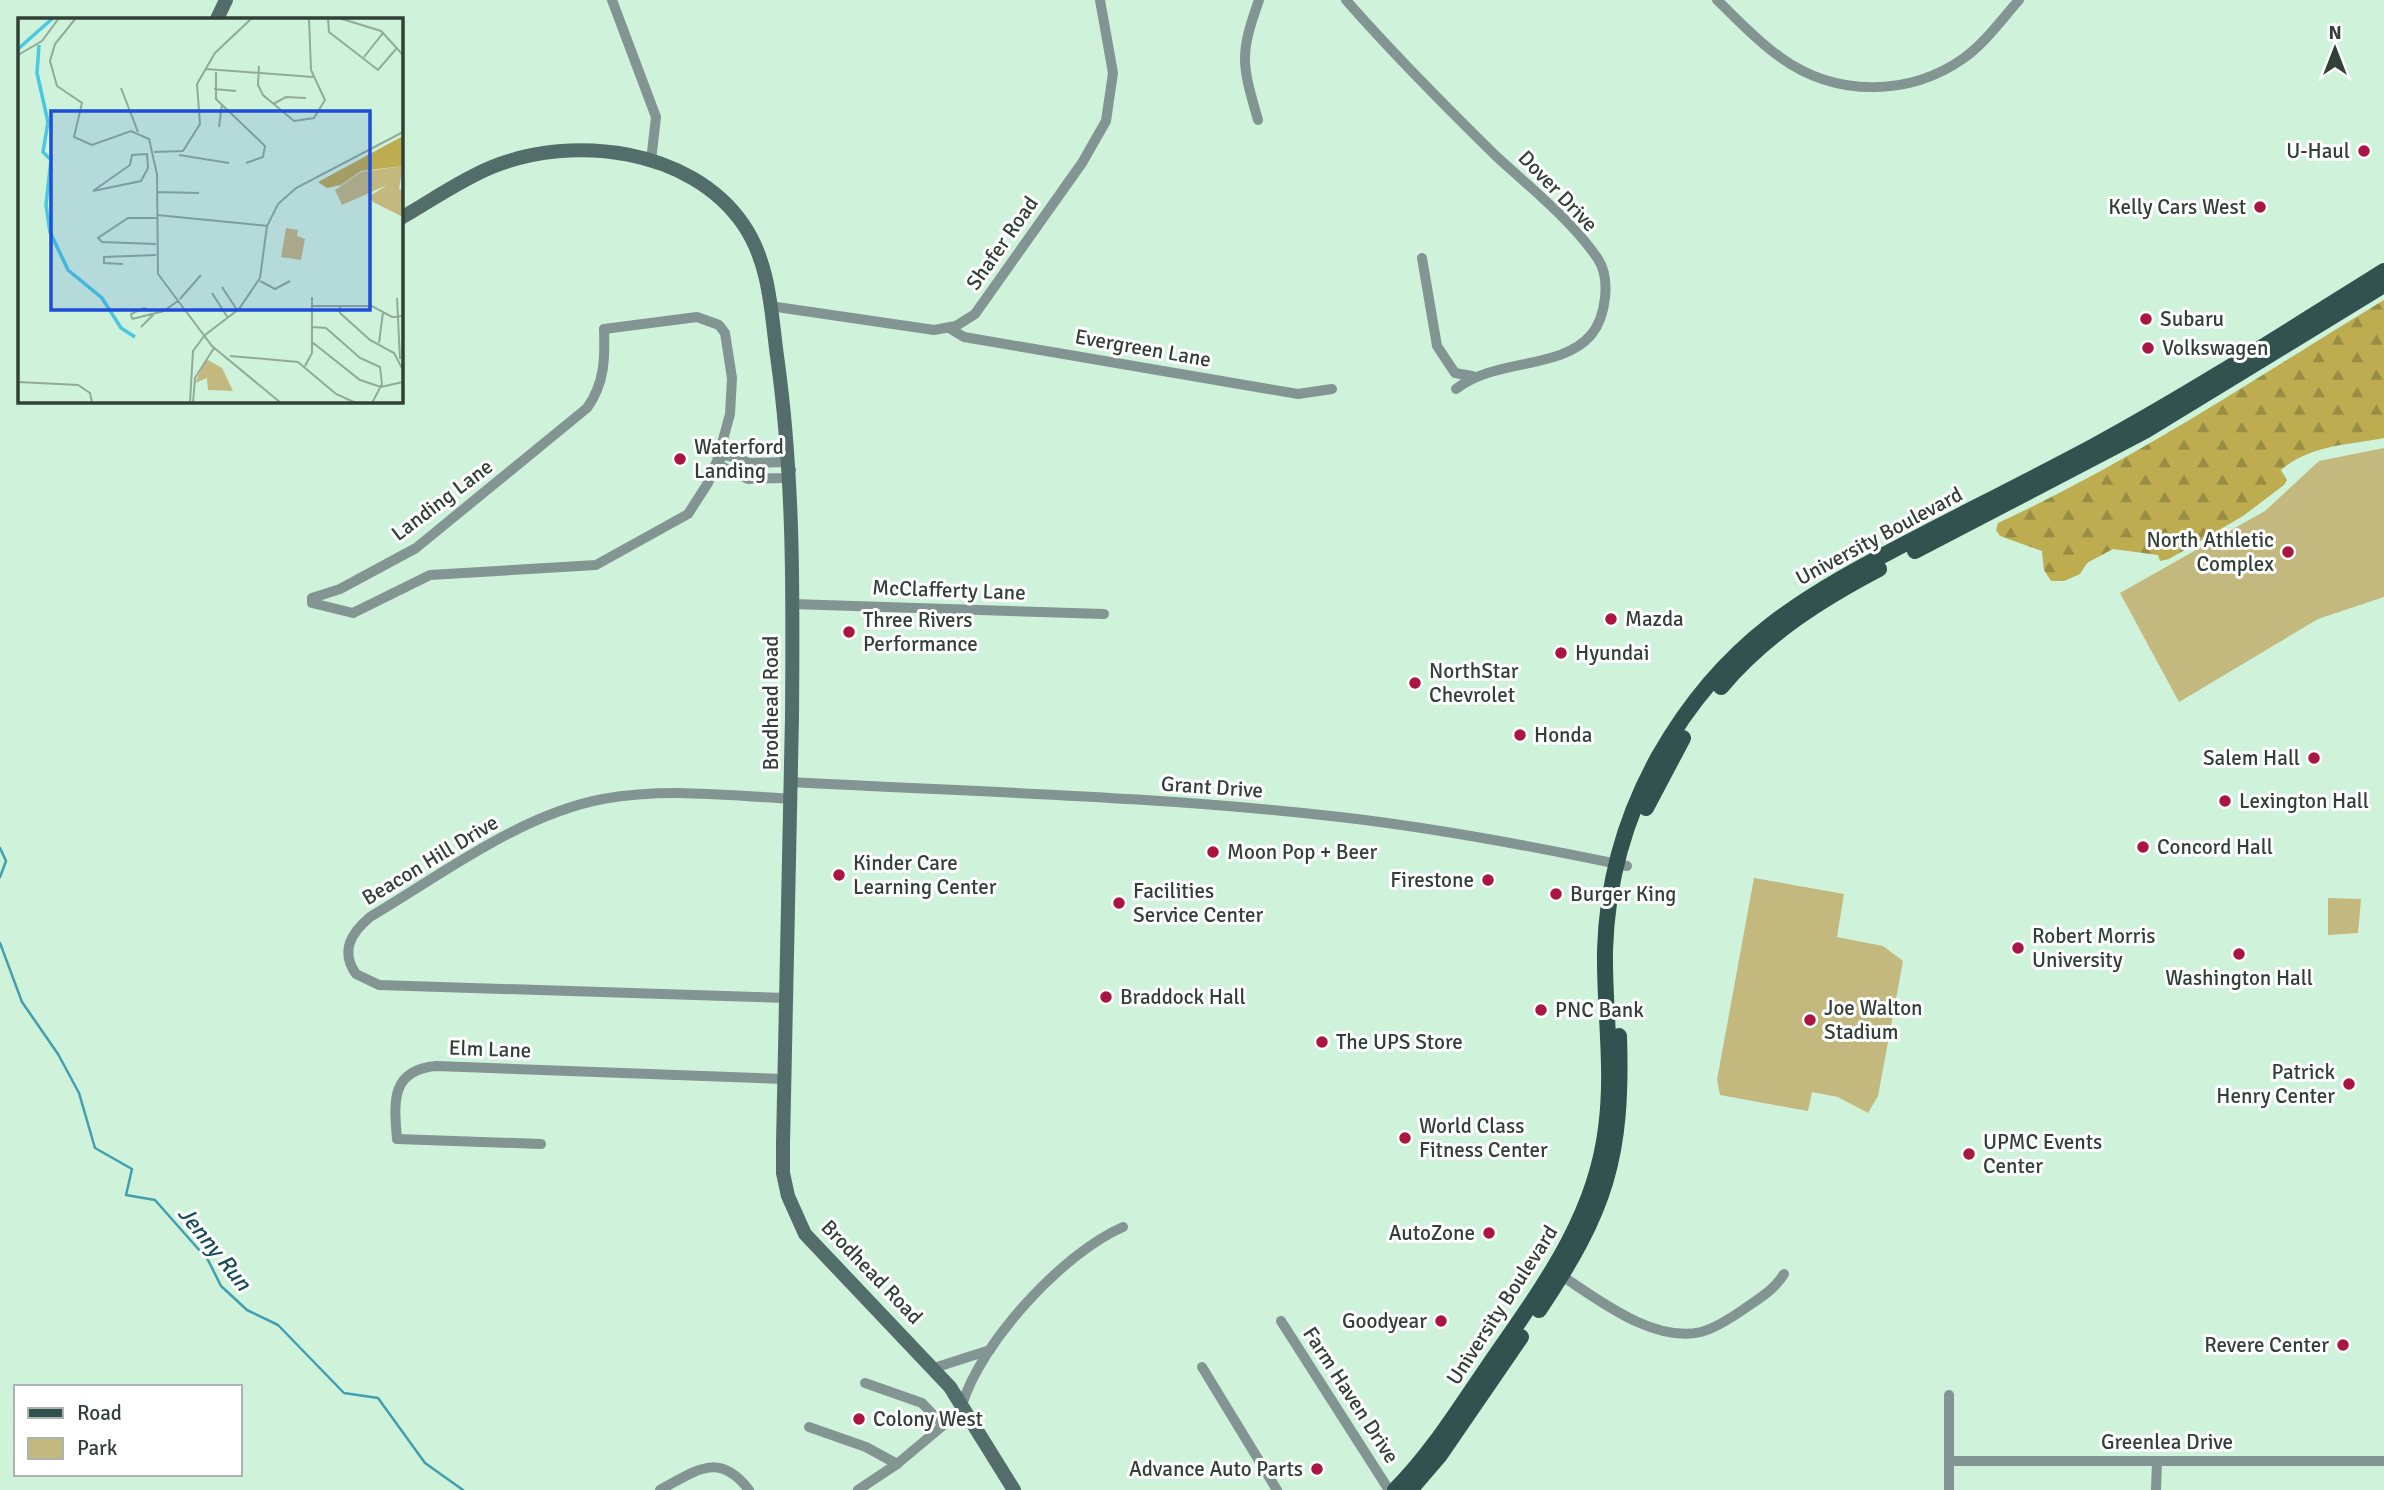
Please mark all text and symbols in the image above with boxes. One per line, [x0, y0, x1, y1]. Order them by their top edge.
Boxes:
north arrow [2300, 14, 2370, 84]
inset map [18, 18, 402, 402]
text: N [2328, 21, 2342, 45]
place label: U-Haul [2286, 138, 2350, 164]
marker: U-Haul [2356, 143, 2372, 159]
street label: Dover Drive [1513, 145, 1603, 237]
street label: Shafer Road [960, 191, 1044, 295]
place label: Kelly Cars West [2108, 194, 2246, 220]
marker: Kelly Cars West [2252, 199, 2268, 215]
place label: Subaru [2160, 306, 2224, 332]
marker: Subaru [2138, 311, 2154, 327]
street label: Evergreen Lane [1073, 323, 1213, 373]
place label: Volkswagen [2162, 335, 2268, 361]
marker: Volkswagen [2140, 340, 2156, 356]
place label: Waterford Landing [694, 434, 784, 484]
marker: Waterford Landing [672, 451, 688, 467]
street label: Landing Lane [386, 453, 498, 547]
street label: University Boulevard [1791, 481, 1967, 591]
place label: North Athletic Complex [2146, 527, 2274, 577]
marker: North Athletic Complex [2280, 544, 2296, 560]
street label: McClafferty Lane [872, 574, 1026, 606]
place label: Mazda [1625, 606, 1684, 632]
place label: Three Rivers Performance [863, 607, 978, 657]
marker: Mazda [1603, 611, 1619, 627]
marker: Three Rivers Performance [841, 624, 857, 640]
street label: Brodhead Road [758, 636, 784, 770]
place label: Hyundai [1575, 640, 1649, 666]
marker: Hyundai [1553, 645, 1569, 661]
place label: NorthStar Chevrolet [1429, 658, 1519, 708]
marker: NorthStar Chevrolet [1407, 675, 1423, 691]
place label: Honda [1534, 722, 1592, 748]
marker: Honda [1512, 727, 1528, 743]
place label: Salem Hall [2203, 745, 2300, 771]
marker: Salem Hall [2306, 750, 2322, 766]
street label: Grant Drive [1160, 770, 1264, 804]
place label: Lexington Hall [2239, 788, 2369, 814]
marker: Lexington Hall [2217, 793, 2233, 809]
street label: Beacon Hill Drive [357, 809, 503, 911]
place label: Concord Hall [2157, 834, 2273, 860]
place label: Moon Pop + Beer [1227, 839, 1378, 865]
marker: Concord Hall [2135, 839, 2151, 855]
marker: Moon Pop + Beer [1205, 844, 1221, 860]
place label: Kinder Care Learning Center [853, 850, 997, 900]
marker: Kinder Care Learning Center [831, 867, 847, 883]
place label: Firestone [1390, 867, 1474, 893]
marker: Firestone [1480, 872, 1496, 888]
place label: Facilities Service Center [1133, 878, 1264, 928]
place label: Burger King [1570, 881, 1676, 907]
marker: Burger King [1548, 886, 1564, 902]
marker: Facilities Service Center [1111, 895, 1127, 911]
place label: Robert Morris University [2032, 923, 2156, 973]
marker: Robert Morris University [2010, 940, 2026, 956]
marker: Washington Hall [2231, 946, 2247, 962]
place label: Washington Hall [2165, 965, 2313, 991]
place label: Braddock Hall [1120, 984, 1246, 1010]
marker: Braddock Hall [1098, 989, 1114, 1005]
place label: Joe Walton Stadium [1824, 995, 1923, 1045]
place label: PNC Bank [1555, 997, 1644, 1023]
marker: PNC Bank [1533, 1002, 1549, 1018]
marker: Joe Walton Stadium [1802, 1012, 1818, 1028]
place label: The UPS Store [1336, 1029, 1463, 1055]
marker: The UPS Store [1314, 1034, 1330, 1050]
street label: Elm Lane [448, 1035, 532, 1063]
place label: Patrick Henry Center [2216, 1059, 2335, 1109]
marker: Patrick Henry Center [2341, 1076, 2357, 1092]
place label: World Class Fitness Center [1419, 1113, 1548, 1163]
place label: UPMC Events Center [1983, 1129, 2102, 1179]
marker: World Class Fitness Center [1397, 1130, 1413, 1146]
marker: UPMC Events Center [1961, 1146, 1977, 1162]
water label: Jenny Run [172, 1200, 259, 1298]
street label: Brodhead Road [816, 1214, 928, 1330]
place label: AutoZone [1389, 1220, 1475, 1246]
street label: University Boulevard [1441, 1220, 1563, 1390]
marker: AutoZone [1481, 1225, 1497, 1241]
place label: Goodyear [1342, 1308, 1427, 1334]
marker: Goodyear [1433, 1313, 1449, 1329]
street label: Farm Haven Drive [1297, 1322, 1405, 1468]
place label: Revere Center [2204, 1332, 2329, 1358]
marker: Revere Center [2335, 1337, 2351, 1353]
legend [14, 1385, 242, 1476]
text: Road [77, 1400, 122, 1426]
place label: Colony West [873, 1406, 983, 1432]
marker: Colony West [851, 1411, 867, 1427]
street label: Greenlea Drive [2101, 1429, 2233, 1455]
text: Park [77, 1435, 118, 1461]
place label: Advance Auto Parts [1129, 1456, 1303, 1482]
marker: Advance Auto Parts [1309, 1461, 1325, 1477]

